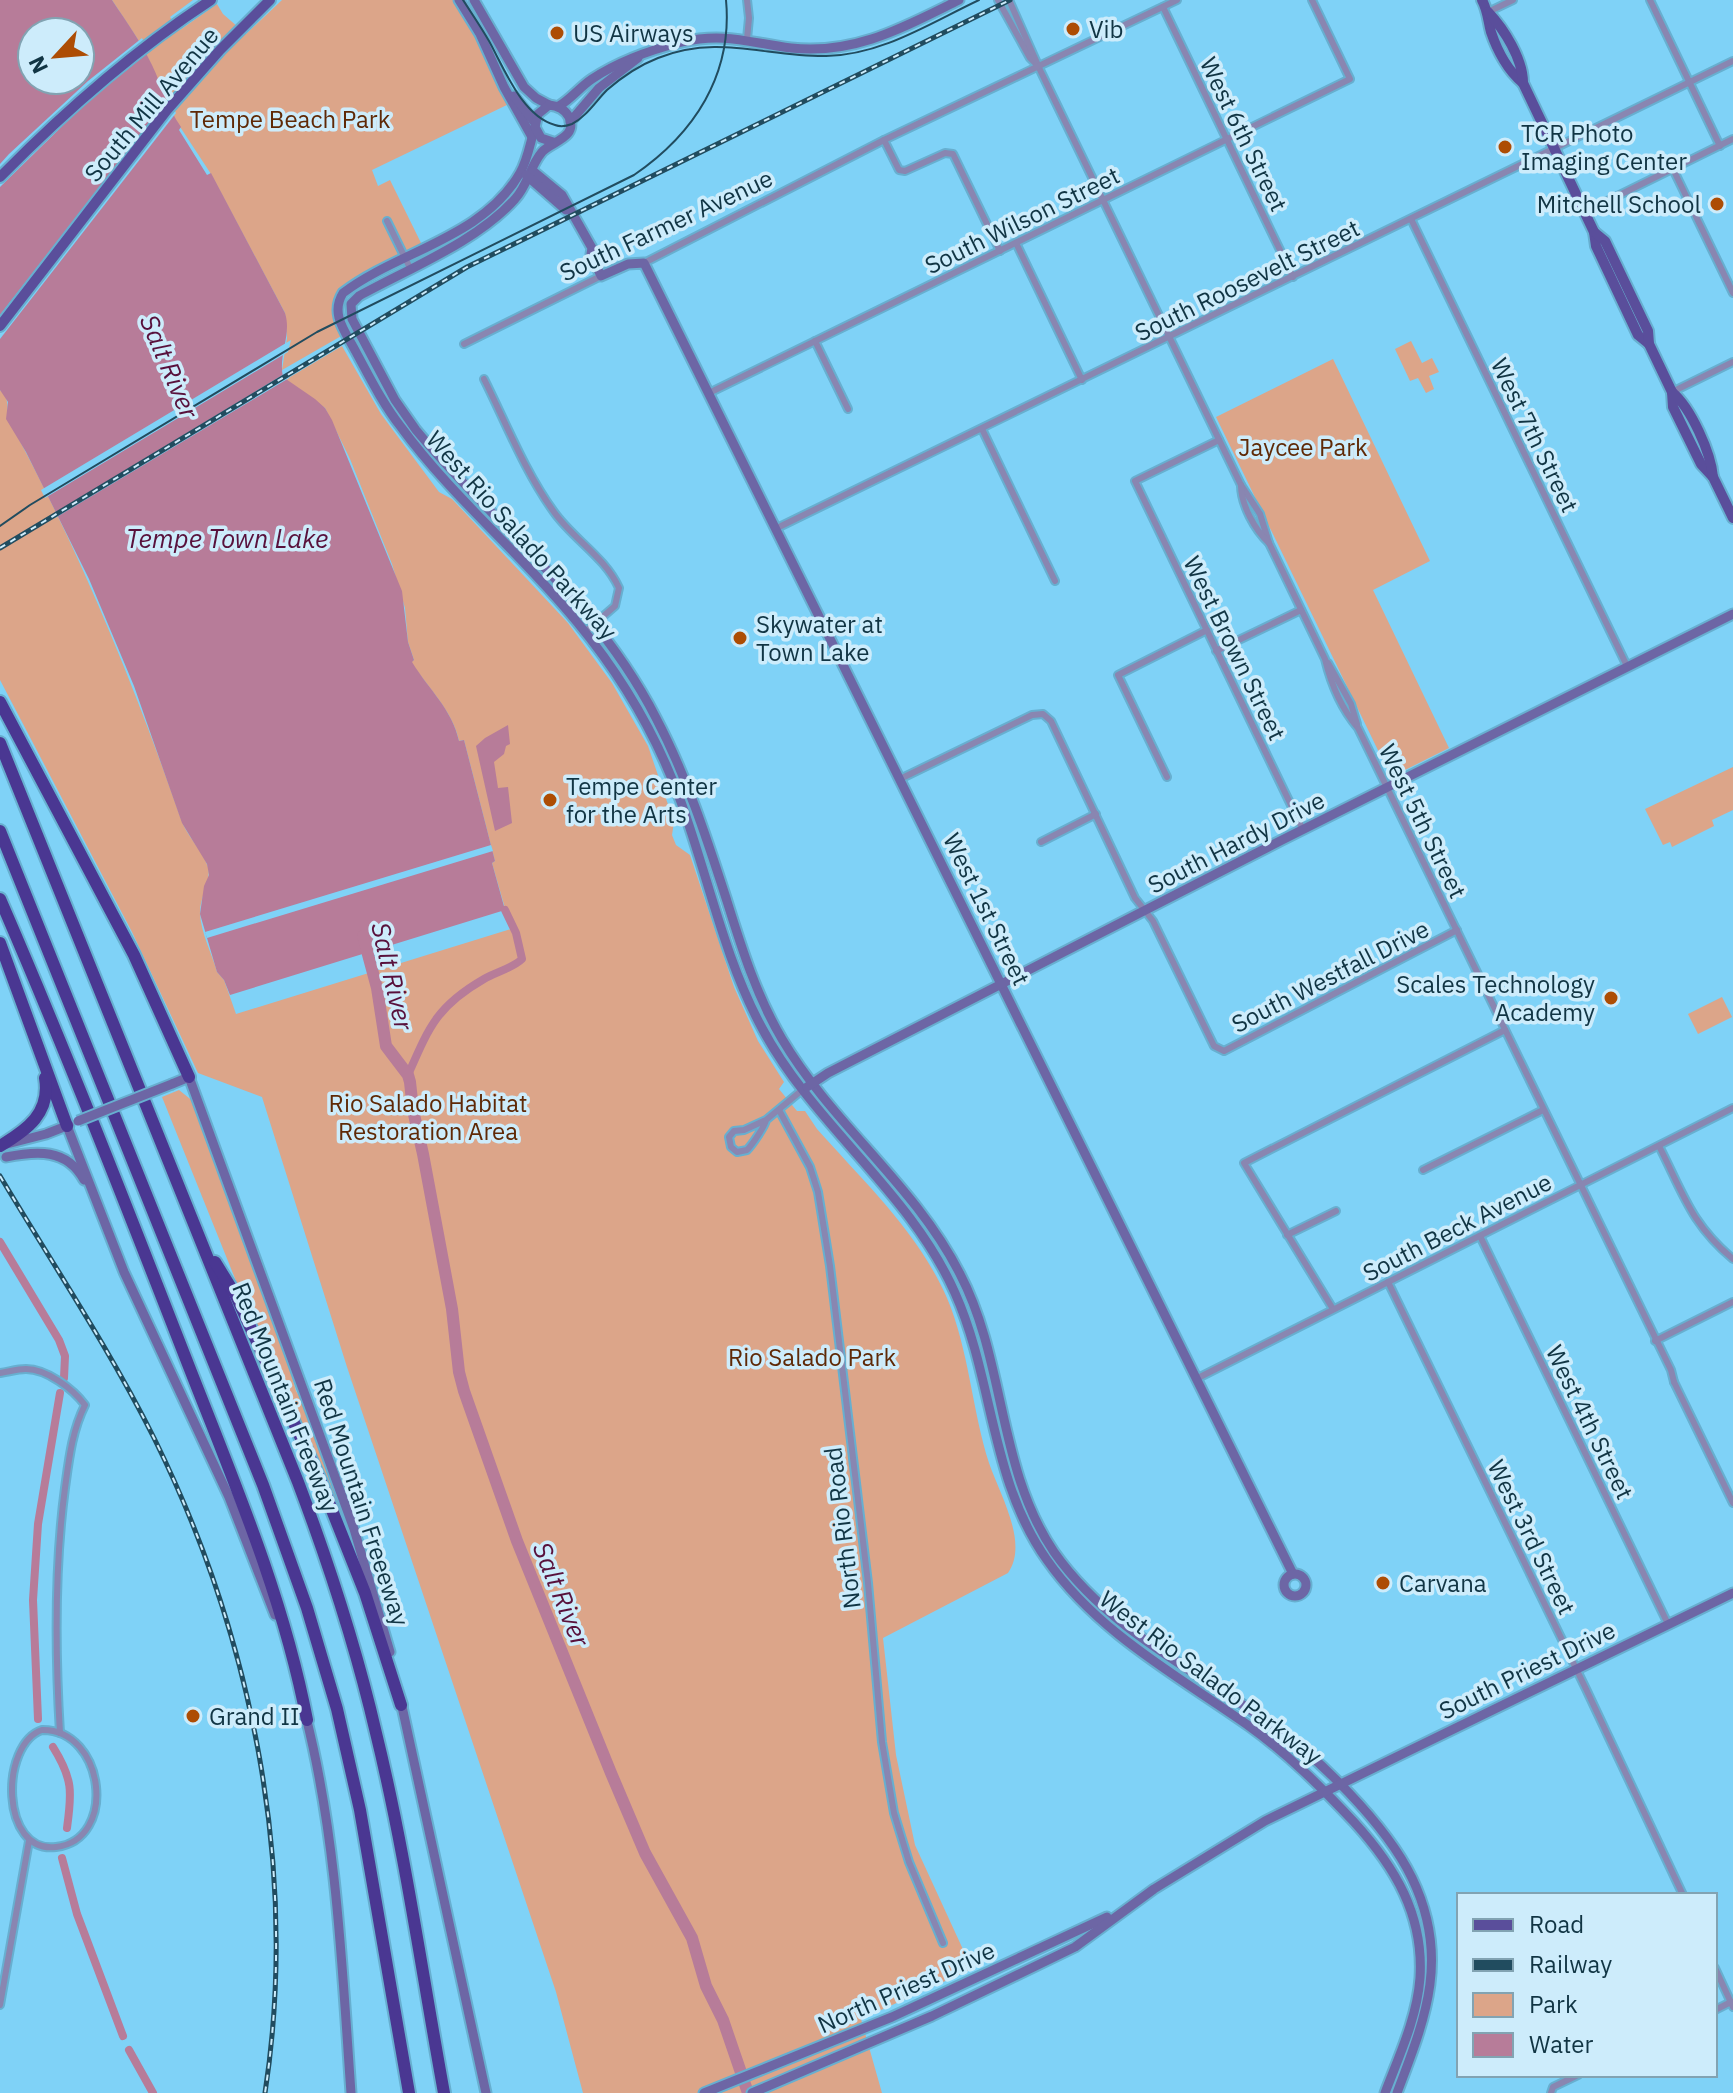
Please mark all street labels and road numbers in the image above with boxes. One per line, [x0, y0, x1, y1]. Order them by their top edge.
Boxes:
street label: South Mill Avenue [77, 20, 225, 188]
street label: West 6th Street [1193, 52, 1295, 216]
street label: South Wilson Street [919, 159, 1125, 281]
street label: South Farmer Avenue [554, 162, 778, 288]
street label: South Roosevelt Street [1129, 212, 1365, 348]
street label: West 7th Street [1484, 353, 1586, 517]
street label: West Rio Salado Parkway [419, 424, 625, 646]
street label: West Brown Street [1177, 551, 1293, 745]
street label: West 5th Street [1372, 739, 1474, 903]
street label: South Hardy Drive [1142, 784, 1330, 900]
street label: West 1st Street [936, 828, 1038, 990]
street label: South Westfall Drive [1226, 912, 1434, 1040]
street label: South Beck Avenue [1357, 1166, 1557, 1288]
street label: Red Mountain Freeway [225, 1277, 347, 1517]
street label: West 4th Street [1539, 1340, 1641, 1504]
street label: Red Mountain Freeeway [307, 1374, 417, 1630]
street label: North Rio Road [816, 1445, 868, 1611]
street label: West 3rd Street [1481, 1454, 1583, 1620]
street label: West Rio Salado Parkway [1093, 1583, 1329, 1771]
street label: South Priest Drive [1434, 1613, 1620, 1727]
street label: North Priest Drive [812, 1934, 1000, 2040]

